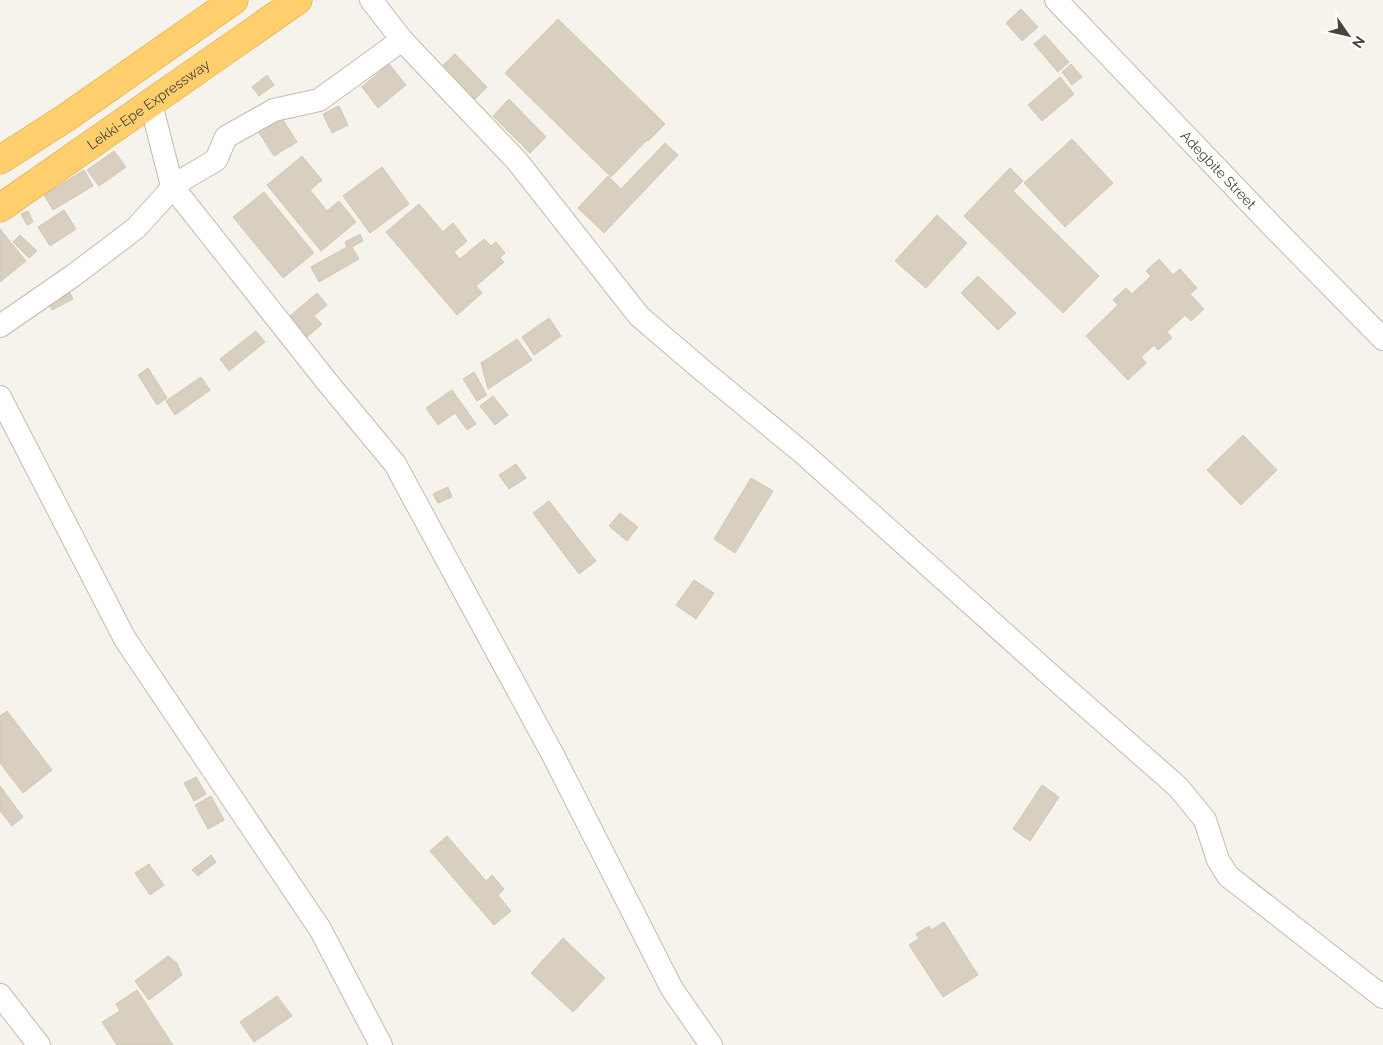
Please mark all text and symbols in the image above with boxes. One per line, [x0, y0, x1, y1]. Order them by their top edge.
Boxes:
north arrow [1323, 10, 1373, 60]
text: N [1349, 33, 1368, 51]
street label: Lekki-Epe Expressway [84, 56, 213, 153]
street label: Adegbite Street [1177, 128, 1260, 212]

